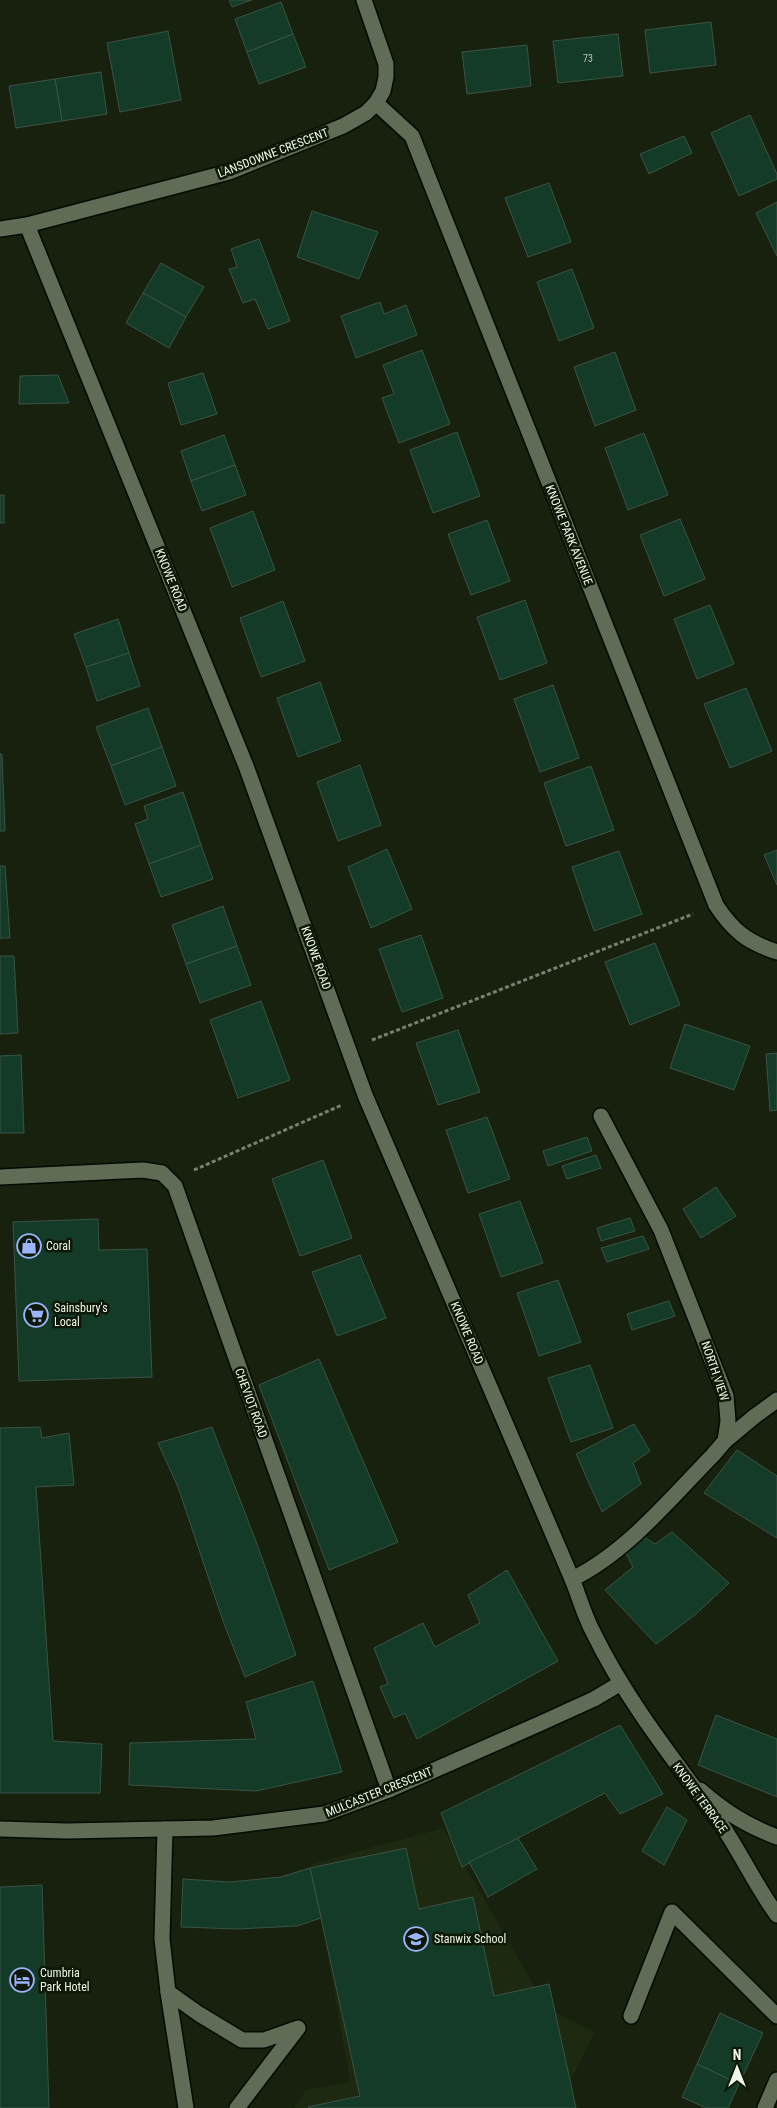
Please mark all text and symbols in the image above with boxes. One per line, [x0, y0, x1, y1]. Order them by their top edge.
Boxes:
house number: 73 [583, 53, 593, 64]
street label: LANSDOWNE CRESCENT [216, 125, 330, 181]
street label: KNOWE PARK AVENUE [543, 483, 595, 587]
street label: KNOWE ROAD [152, 547, 190, 613]
street label: KNOWE ROAD [298, 924, 334, 992]
shop icon: Coral [16, 1233, 42, 1259]
place label: Coral [46, 1239, 71, 1253]
street label: KNOWE ROAD [448, 1300, 486, 1366]
place label: Sainsbury's Local [54, 1301, 108, 1329]
supermarket icon: Sainsbury's Local [23, 1302, 49, 1328]
street label: NORTH VIEW [698, 1339, 732, 1403]
street label: CHEVIOT ROAD [232, 1366, 270, 1440]
street label: KNOWE TERRACE [670, 1760, 730, 1836]
street label: MULCASTER CRESCENT [324, 1764, 434, 1820]
school or university icon: Stanwix School [403, 1926, 429, 1952]
place label: Stanwix School [434, 1932, 506, 1946]
place label: Cumbria Park Hotel [40, 1966, 90, 1994]
hotel icon: Cumbria Park Hotel [9, 1967, 35, 1993]
north arrow [712, 2043, 762, 2093]
text: N [733, 2047, 741, 2063]

